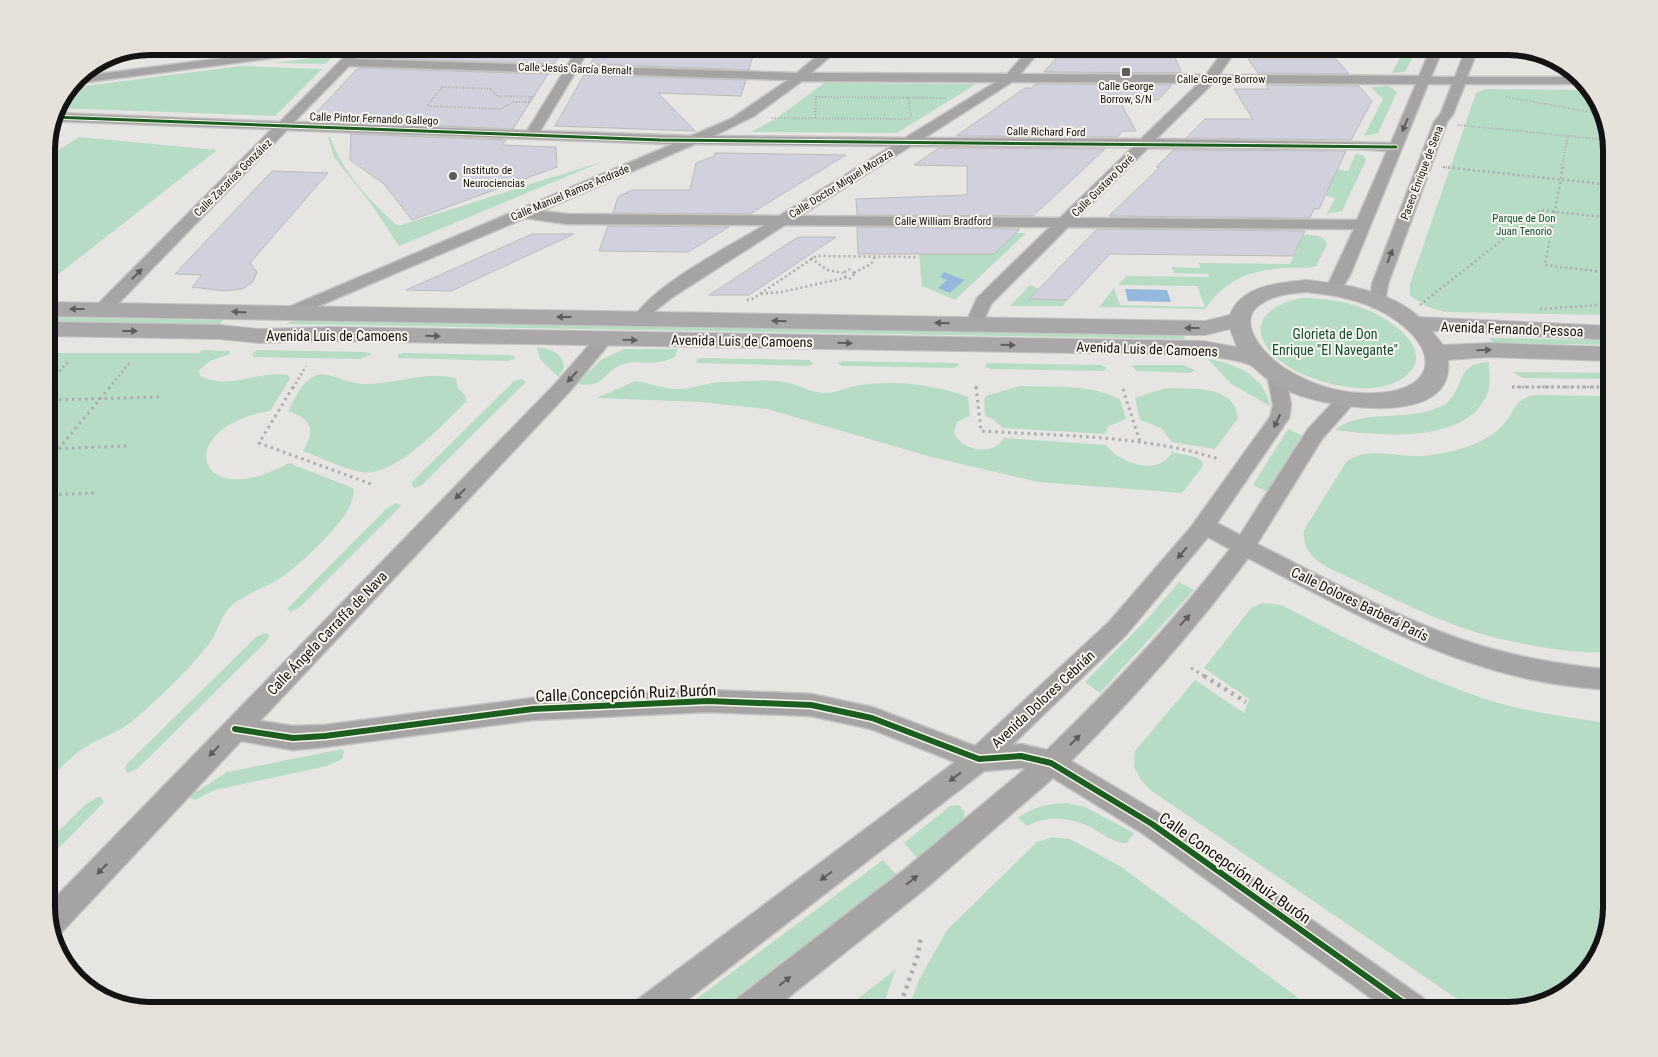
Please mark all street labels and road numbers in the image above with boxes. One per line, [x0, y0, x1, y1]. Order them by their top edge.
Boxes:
street label: Calle Jesús García Bernalt [518, 61, 632, 77]
street label: Calle George Borrow [1177, 73, 1265, 86]
street label: Calle Pintor Fernando Gallego [309, 110, 439, 128]
street label: Paseo Enrique de Sena [1398, 124, 1446, 222]
street label: Calle Richard Ford [1006, 125, 1086, 139]
street label: Calle Zacarías González [192, 136, 275, 219]
street label: Calle Doctor Miguel Moraza [787, 147, 895, 221]
street label: Calle Gustavo Doré [1069, 152, 1137, 220]
street label: Calle Manuel Ramos Andrade [509, 162, 631, 224]
street label: Calle William Bradford [895, 215, 991, 228]
street label: Avenida Fernando Pessoa [1440, 319, 1584, 339]
street label: Avenida Luis de Camoens [266, 328, 408, 344]
street label: Avenida Luis de Camoens [671, 332, 813, 350]
street label: Avenida Luis de Camoens [1076, 339, 1218, 359]
street label: Calle Dolores Barberá París [1289, 564, 1431, 644]
street label: Calle Ángela Carraffa de Nava [263, 567, 390, 698]
street label: Avenida Dolores Cebrián [988, 647, 1098, 751]
street label: Calle Concepción Ruiz Burón [535, 680, 717, 706]
street label: Calle Concepción Ruiz Burón [1155, 808, 1315, 928]

